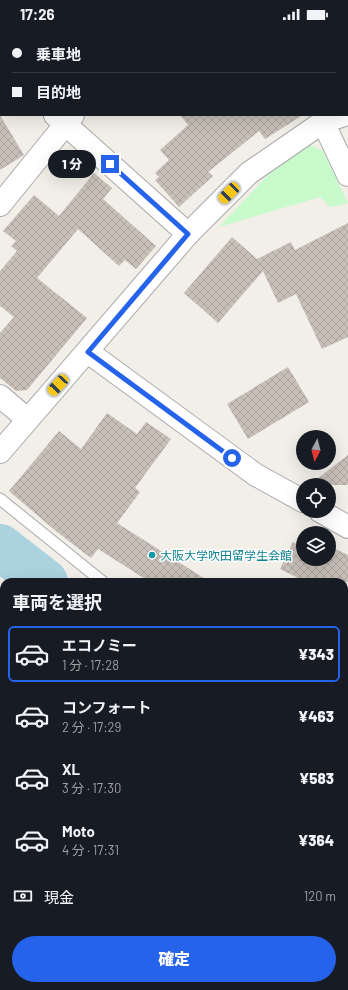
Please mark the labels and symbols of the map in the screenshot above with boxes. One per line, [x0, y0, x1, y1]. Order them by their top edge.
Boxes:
callout: 1 分 [48, 150, 96, 178]
route end [101, 155, 119, 173]
car [216, 180, 242, 206]
car [45, 372, 71, 398]
north arrow [296, 430, 336, 470]
route start [223, 449, 241, 467]
place label: 大阪大学吹田留学生会館 [160, 548, 292, 562]
marker: 大阪大学吹田留学生会館 [147, 550, 157, 560]

